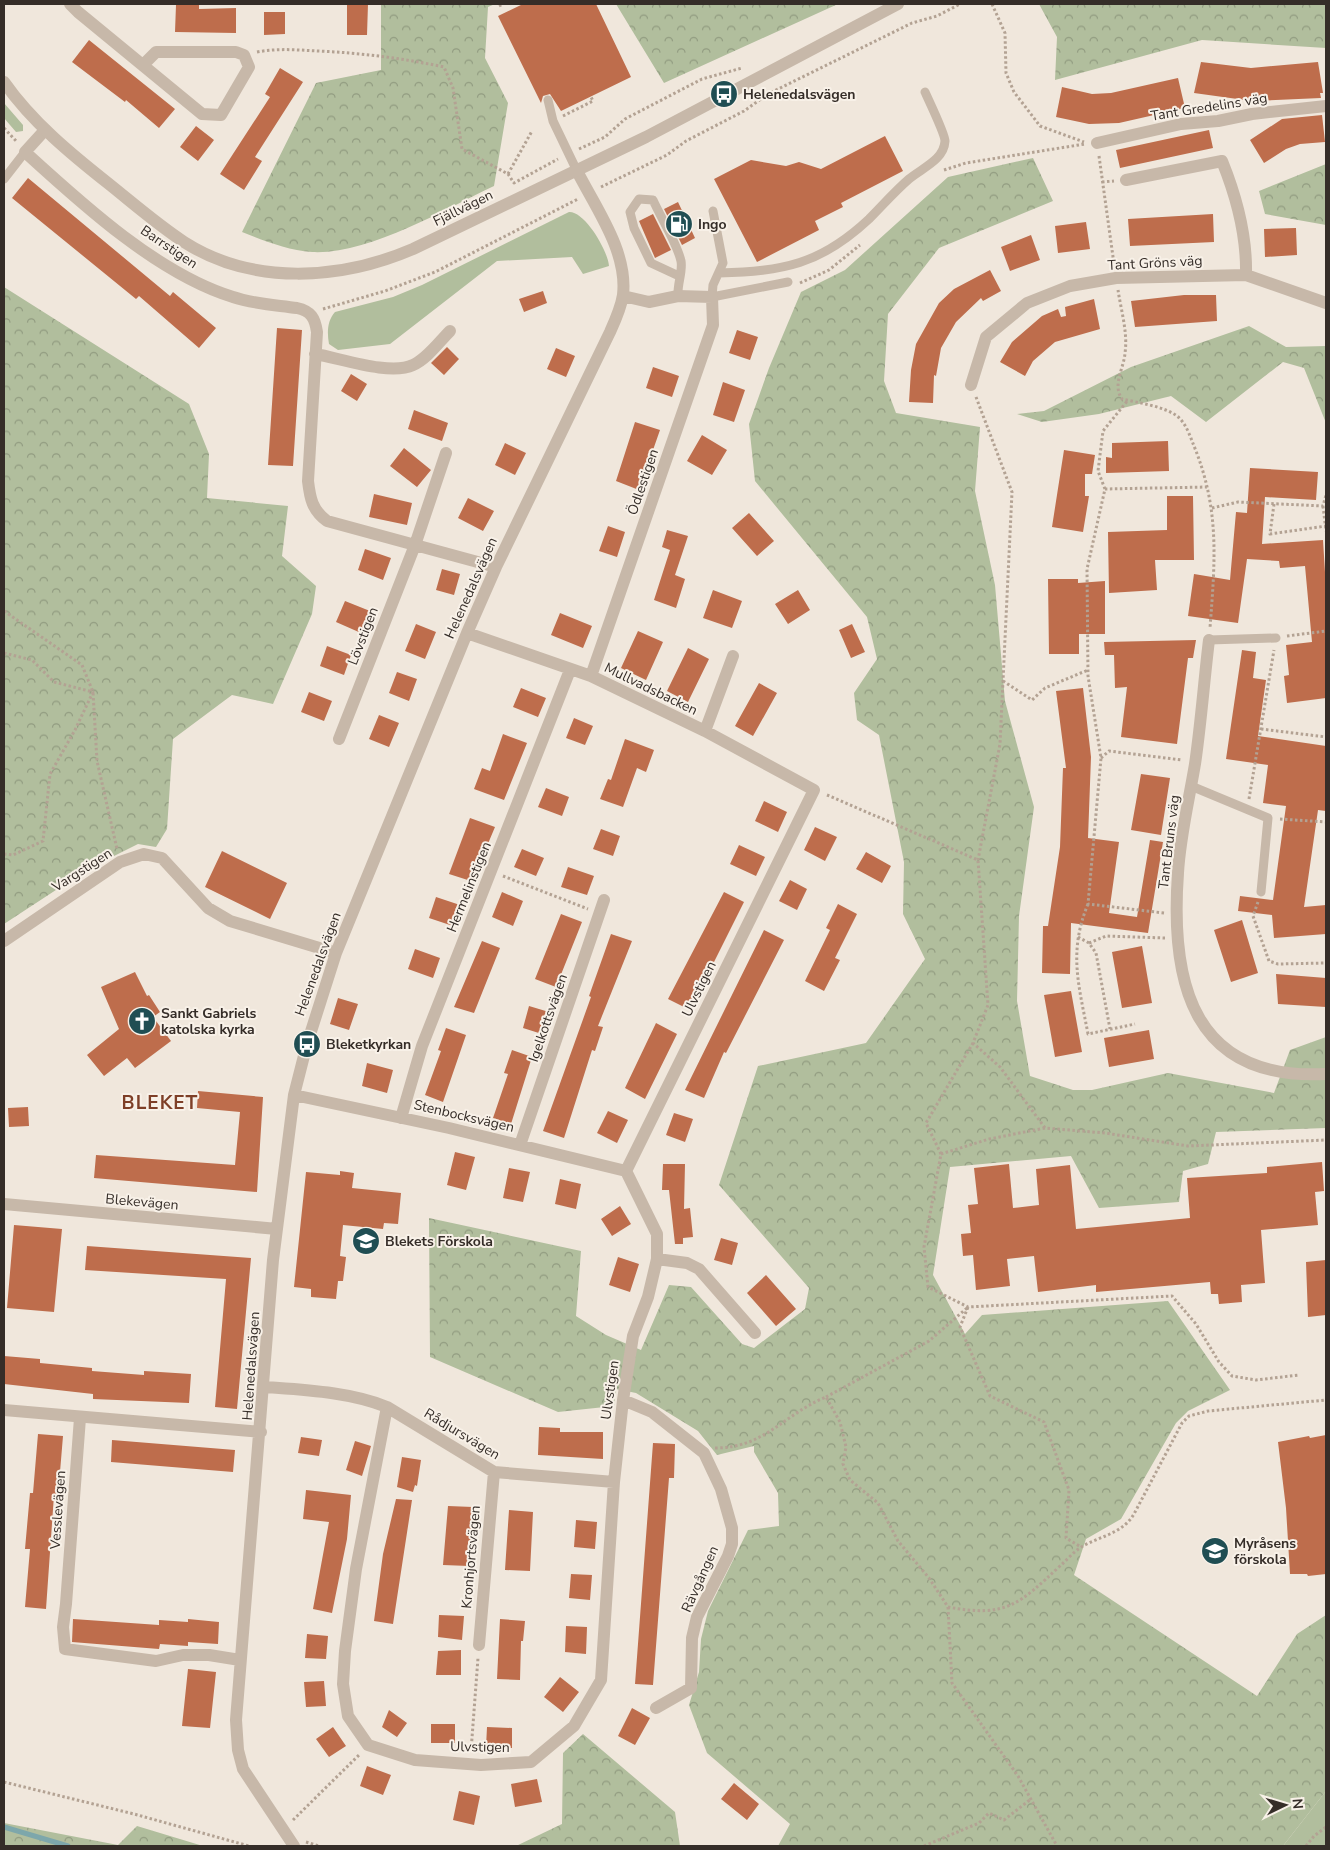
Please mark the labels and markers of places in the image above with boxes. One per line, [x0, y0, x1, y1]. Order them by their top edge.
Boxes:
bus stop icon: Helenedalsvägen [709, 79, 739, 109]
place label: Helenedalsvägen [743, 85, 855, 104]
fuel station icon: Ingo [664, 209, 694, 239]
place label: Ingo [698, 215, 727, 234]
place label: Sankt Gabriels katolska kyrka [161, 1004, 257, 1039]
church icon: Sankt Gabriels katolska kyrka [127, 1006, 157, 1036]
bus stop icon: Bleketkyrkan [292, 1029, 322, 1059]
place label: Bleketkyrkan [326, 1035, 411, 1054]
school or university icon: Blekets Förskola [351, 1226, 381, 1256]
place label: Blekets Förskola [385, 1232, 493, 1251]
place label: Myråsens förskola [1234, 1534, 1296, 1569]
school or university icon: Myråsens förskola [1200, 1536, 1230, 1566]

